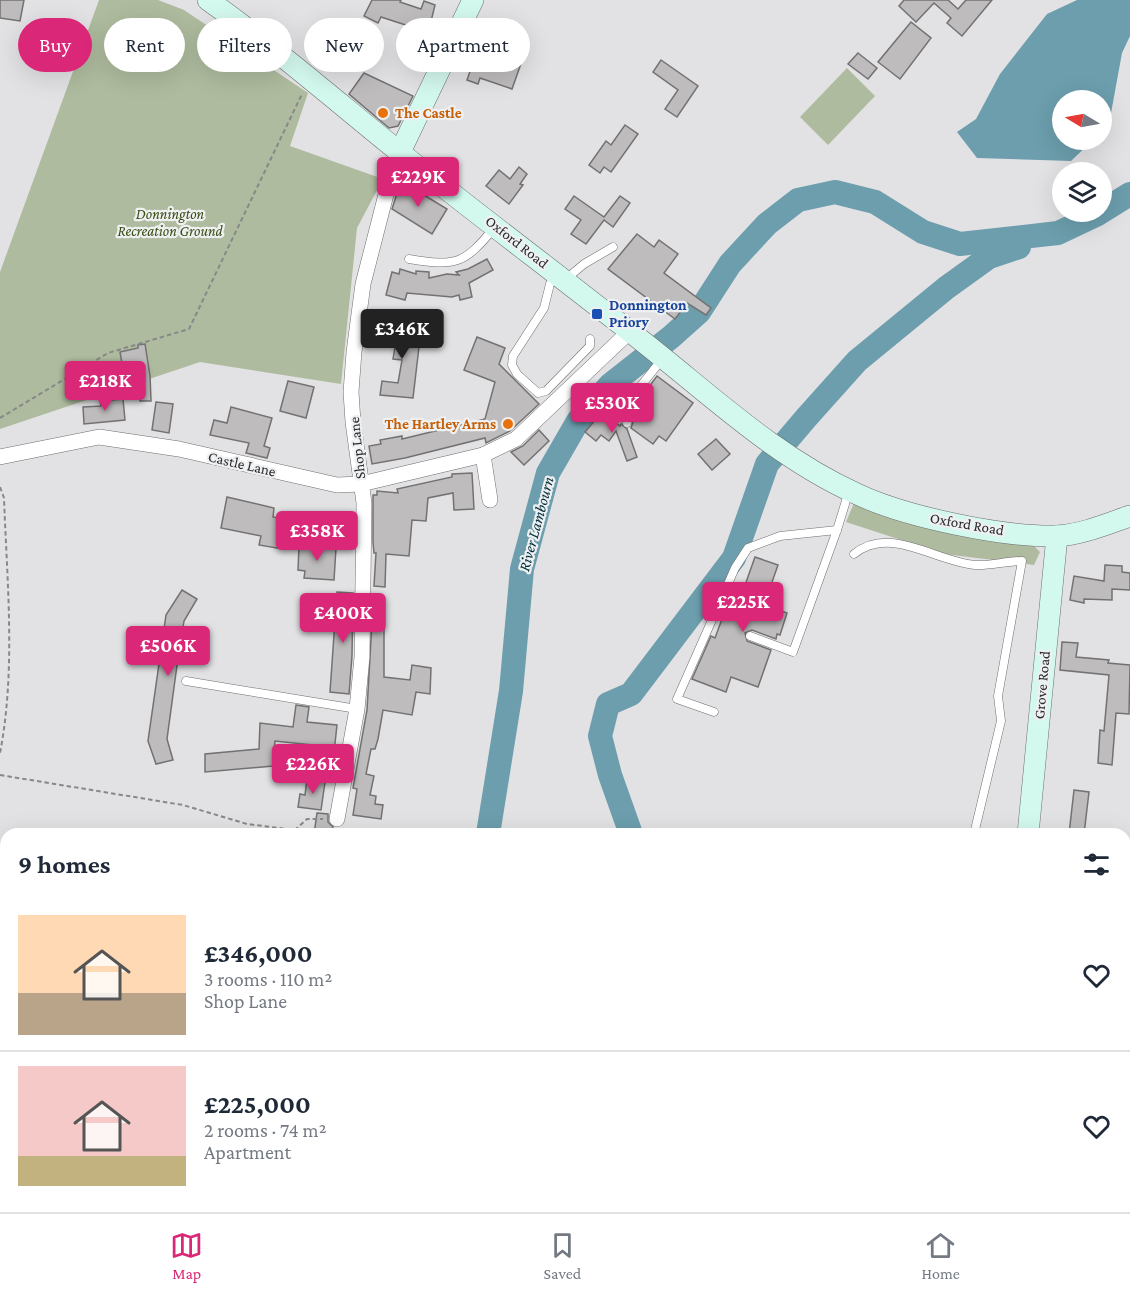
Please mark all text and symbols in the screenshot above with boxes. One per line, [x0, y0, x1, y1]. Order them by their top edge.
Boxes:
chip: Buy [18, 18, 92, 72]
chip: Rent [104, 18, 185, 72]
chip: Filters [197, 18, 292, 72]
chip: New [304, 18, 384, 72]
chip: Apartment [396, 18, 530, 72]
north arrow [1052, 90, 1112, 150]
map controls [1052, 90, 1112, 222]
place label: The Castle [395, 105, 462, 121]
marker: The Castle [376, 106, 390, 120]
pin: £229K [376, 157, 460, 208]
button: layers [1052, 162, 1112, 222]
text: £229K [391, 165, 445, 187]
park label: Donnington Recreation Ground [117, 206, 223, 239]
street label: Oxford Road [483, 213, 552, 271]
place label: Donnington Priory [609, 297, 687, 330]
marker: Donnington Priory [590, 307, 604, 321]
pin: £346K [360, 309, 444, 360]
text: £346K [375, 317, 429, 339]
pin: £218K [63, 361, 147, 412]
text: £218K [79, 369, 131, 391]
pin: £530K [570, 383, 654, 434]
text: £530K [585, 391, 639, 413]
street label: Shop Lane [346, 416, 369, 480]
place label: The Hartley Arms [384, 416, 496, 432]
marker: The Hartley Arms [501, 417, 515, 431]
street label: Castle Lane [207, 448, 278, 480]
water label: River Lambourn [515, 475, 557, 573]
street label: Oxford Road [929, 510, 1005, 538]
pin: £358K [275, 511, 359, 562]
text: £358K [290, 519, 344, 541]
pin: £225K [701, 582, 785, 633]
text: £225K [716, 590, 770, 612]
pin: £400K [301, 593, 385, 644]
text: £400K [314, 601, 372, 623]
pin: £506K [126, 626, 210, 677]
text: £506K [140, 634, 196, 656]
street label: Grove Road [1031, 650, 1053, 720]
pin: £226K [271, 744, 355, 795]
text: £226K [286, 752, 340, 774]
icon: filters [1080, 848, 1113, 881]
text: 9 homes [18, 850, 110, 879]
icon: home [66, 939, 138, 1011]
text: £346,000 [204, 939, 313, 968]
icon: heart [1080, 959, 1113, 992]
text: 3 rooms · 110 m² [204, 968, 332, 990]
text: Shop Lane [204, 990, 287, 1012]
icon: home [66, 1090, 138, 1162]
text: £225,000 [204, 1090, 311, 1119]
icon: heart [1080, 1110, 1113, 1143]
text: 2 rooms · 74 m² [204, 1119, 326, 1141]
text: Apartment [204, 1141, 291, 1163]
tab: Map [170, 1229, 203, 1282]
tab: Saved [544, 1229, 581, 1282]
tab: Home [921, 1229, 960, 1282]

